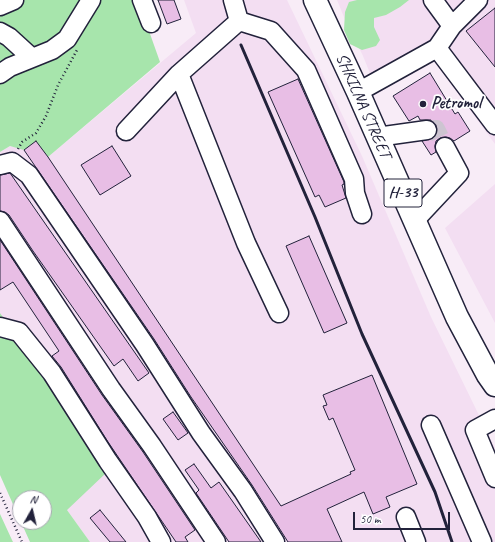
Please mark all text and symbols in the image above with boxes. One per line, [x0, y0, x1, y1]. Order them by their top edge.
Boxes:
street label: SHKILNA STREET [331, 50, 395, 162]
place label: Petromol [431, 94, 481, 114]
marker: Petromol [418, 99, 428, 109]
road number: Н-33 [384, 179, 422, 207]
north arrow [12, 490, 52, 530]
text: N [29, 492, 38, 507]
scale bar [355, 504, 452, 530]
text: 50 m [360, 511, 380, 527]

